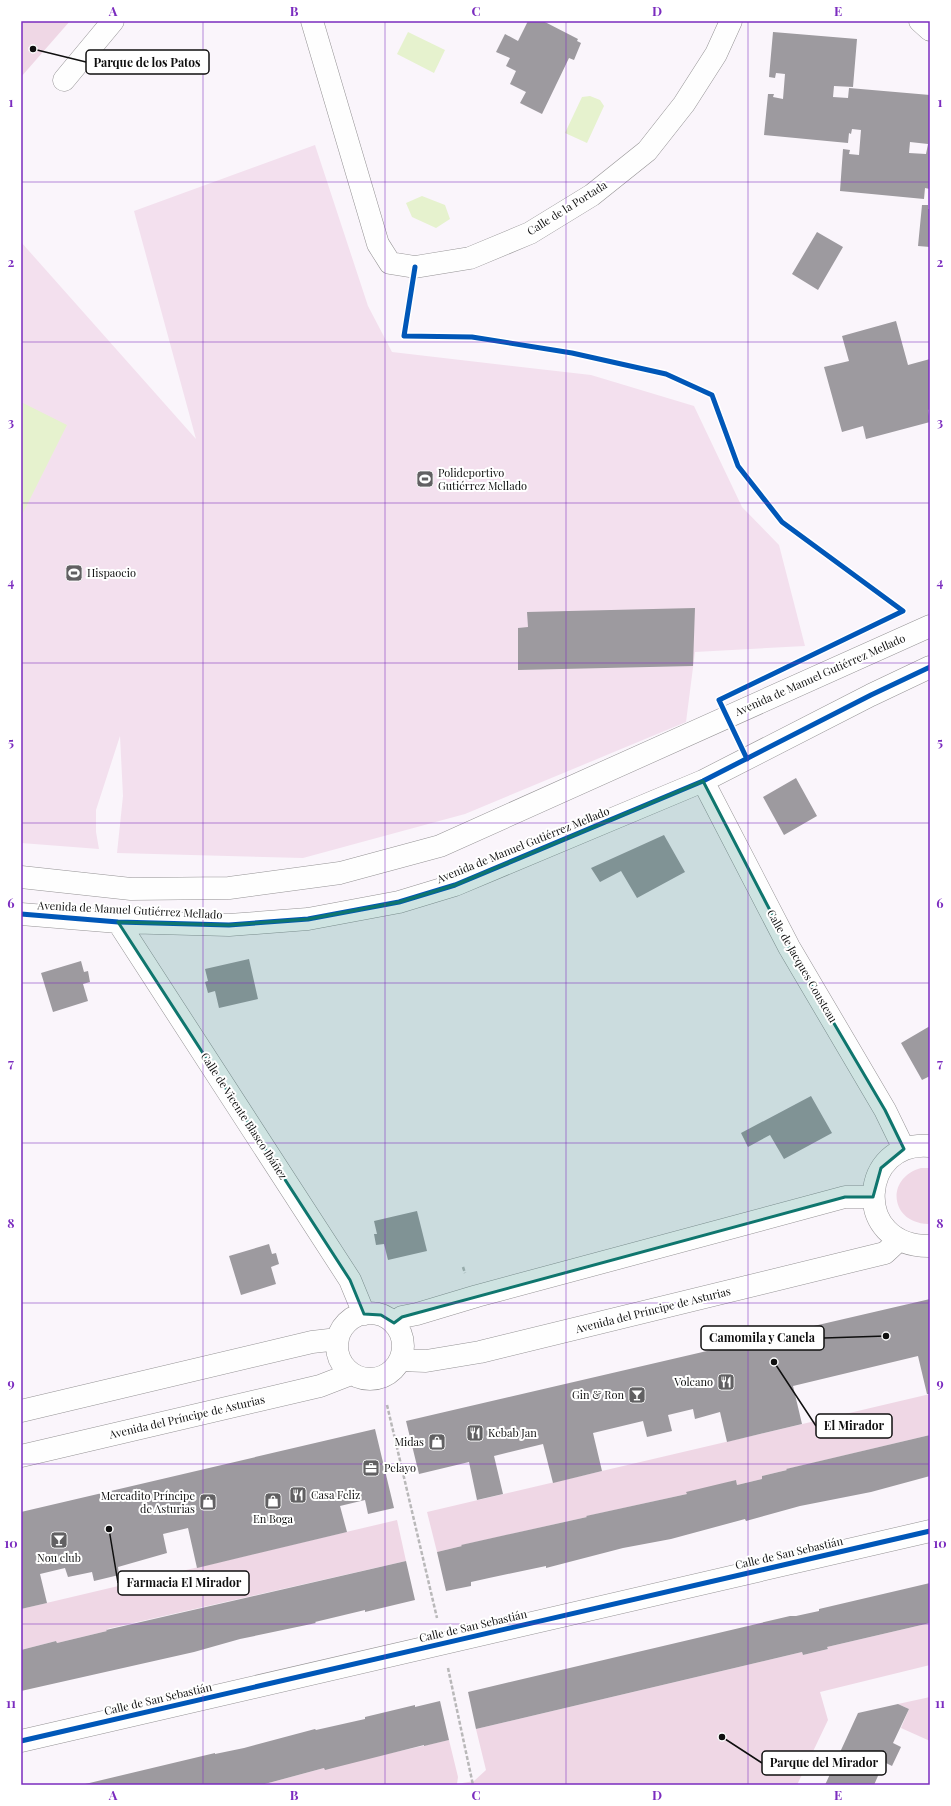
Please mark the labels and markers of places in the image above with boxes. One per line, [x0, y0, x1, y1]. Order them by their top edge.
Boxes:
callout: Parque de los Patos [86, 50, 209, 74]
place label: Polideportivo Gutiérrez Mellado [438, 465, 527, 493]
sports icon: Polideportivo Gutiérrez Mellado [415, 469, 435, 489]
sports icon: Hispaocio [64, 563, 84, 583]
place label: Hispaocio [87, 565, 136, 580]
callout: Camomila y Canela [701, 1326, 824, 1350]
restaurant icon: Volcano [716, 1372, 736, 1392]
place label: Volcano [673, 1374, 713, 1389]
bar icon: Gin & Ron [627, 1385, 647, 1405]
place label: Gin & Ron [572, 1387, 624, 1402]
callout: El Mirador [816, 1414, 892, 1438]
restaurant icon: Kebab Jan [465, 1423, 485, 1443]
place label: Kebab Jan [488, 1425, 537, 1440]
shop icon: Midas [427, 1432, 447, 1452]
place label: Midas [394, 1434, 424, 1449]
office icon: Pelayo [361, 1458, 381, 1478]
place label: Pelayo [384, 1460, 416, 1475]
restaurant icon: Casa Feliz [288, 1485, 308, 1505]
place label: Casa Feliz [311, 1487, 360, 1502]
place label: Mercadito Príncipe de Asturias [101, 1488, 195, 1516]
shop icon: En Boga [263, 1491, 283, 1511]
shop icon: Mercadito Príncipe de Asturias [198, 1492, 218, 1512]
place label: En Boga [253, 1511, 294, 1526]
bar icon: Nou club [49, 1530, 69, 1550]
place label: Nou club [37, 1550, 81, 1565]
callout: Farmacia El Mirador [118, 1571, 249, 1595]
callout: Parque del Mirador [762, 1751, 886, 1775]

